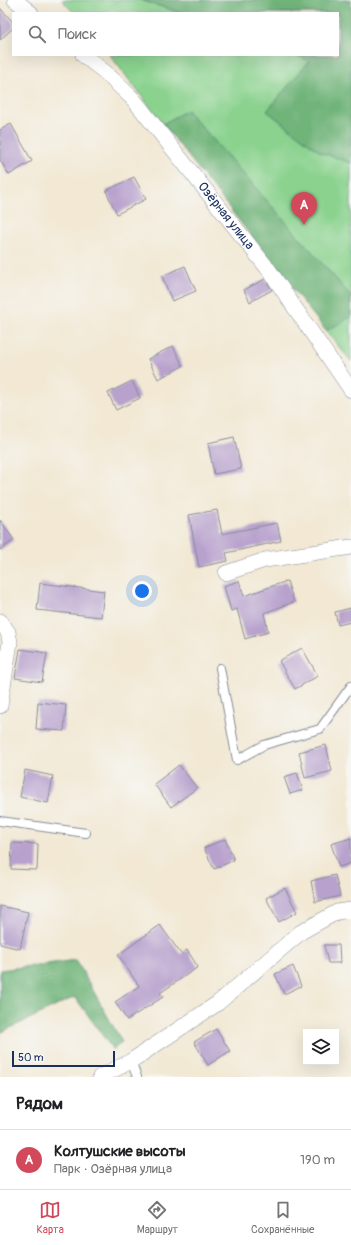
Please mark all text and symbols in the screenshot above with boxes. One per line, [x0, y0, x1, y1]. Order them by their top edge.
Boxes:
search box [12, 12, 339, 56]
icon: search [26, 23, 48, 45]
text: Поиск [58, 25, 97, 44]
street label: Озёрная улица [194, 179, 258, 253]
pin: A [291, 192, 317, 225]
your location [132, 581, 152, 601]
map controls [303, 1029, 339, 1065]
button: layers [303, 1029, 339, 1065]
scale bar [12, 1049, 115, 1068]
text: 50 m [18, 1051, 44, 1064]
text: Рядом [16, 1093, 63, 1114]
text: Колтушские высоты [54, 1142, 186, 1161]
text: A [25, 1152, 33, 1168]
text: 190 m [300, 1152, 335, 1168]
text: Парк · Озёрная улица [54, 1161, 172, 1177]
tab: Карта [36, 1199, 64, 1236]
tab: Маршрут [137, 1199, 178, 1236]
tab: Сохранённые [251, 1199, 315, 1236]

